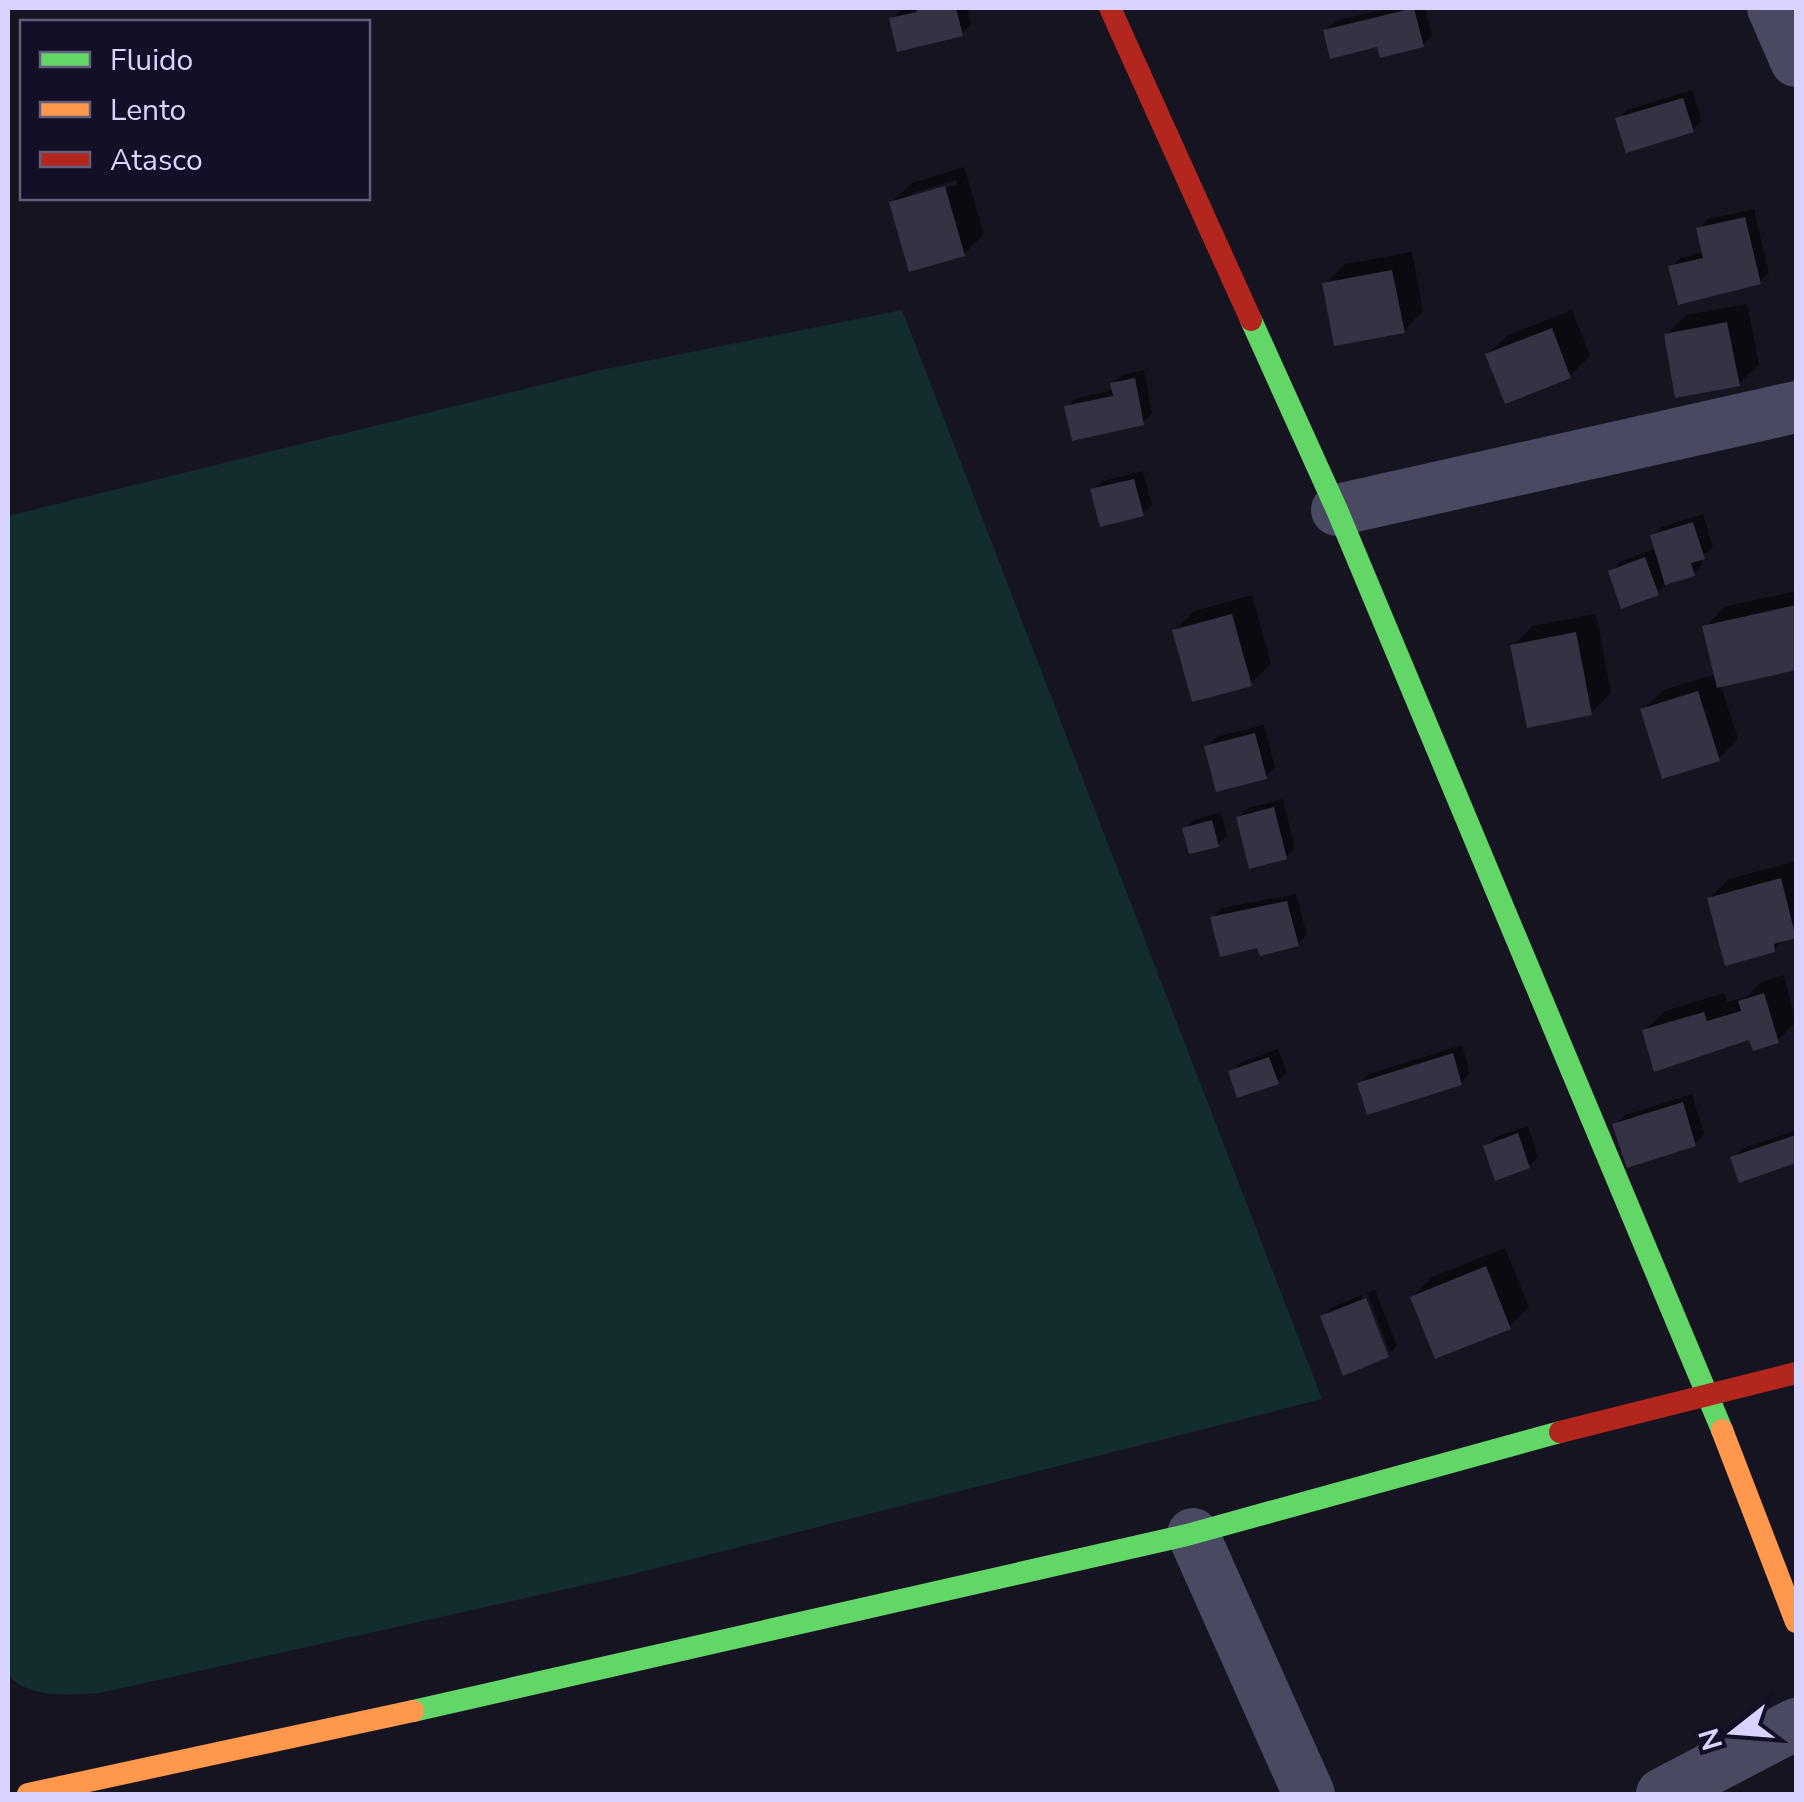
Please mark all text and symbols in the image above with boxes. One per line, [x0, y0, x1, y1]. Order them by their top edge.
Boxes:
legend [20, 20, 370, 200]
text: Fluido [110, 40, 193, 81]
text: Lento [110, 90, 186, 131]
text: Atasco [110, 140, 203, 181]
north arrow [1684, 1682, 1784, 1782]
text: N [1690, 1723, 1732, 1755]

